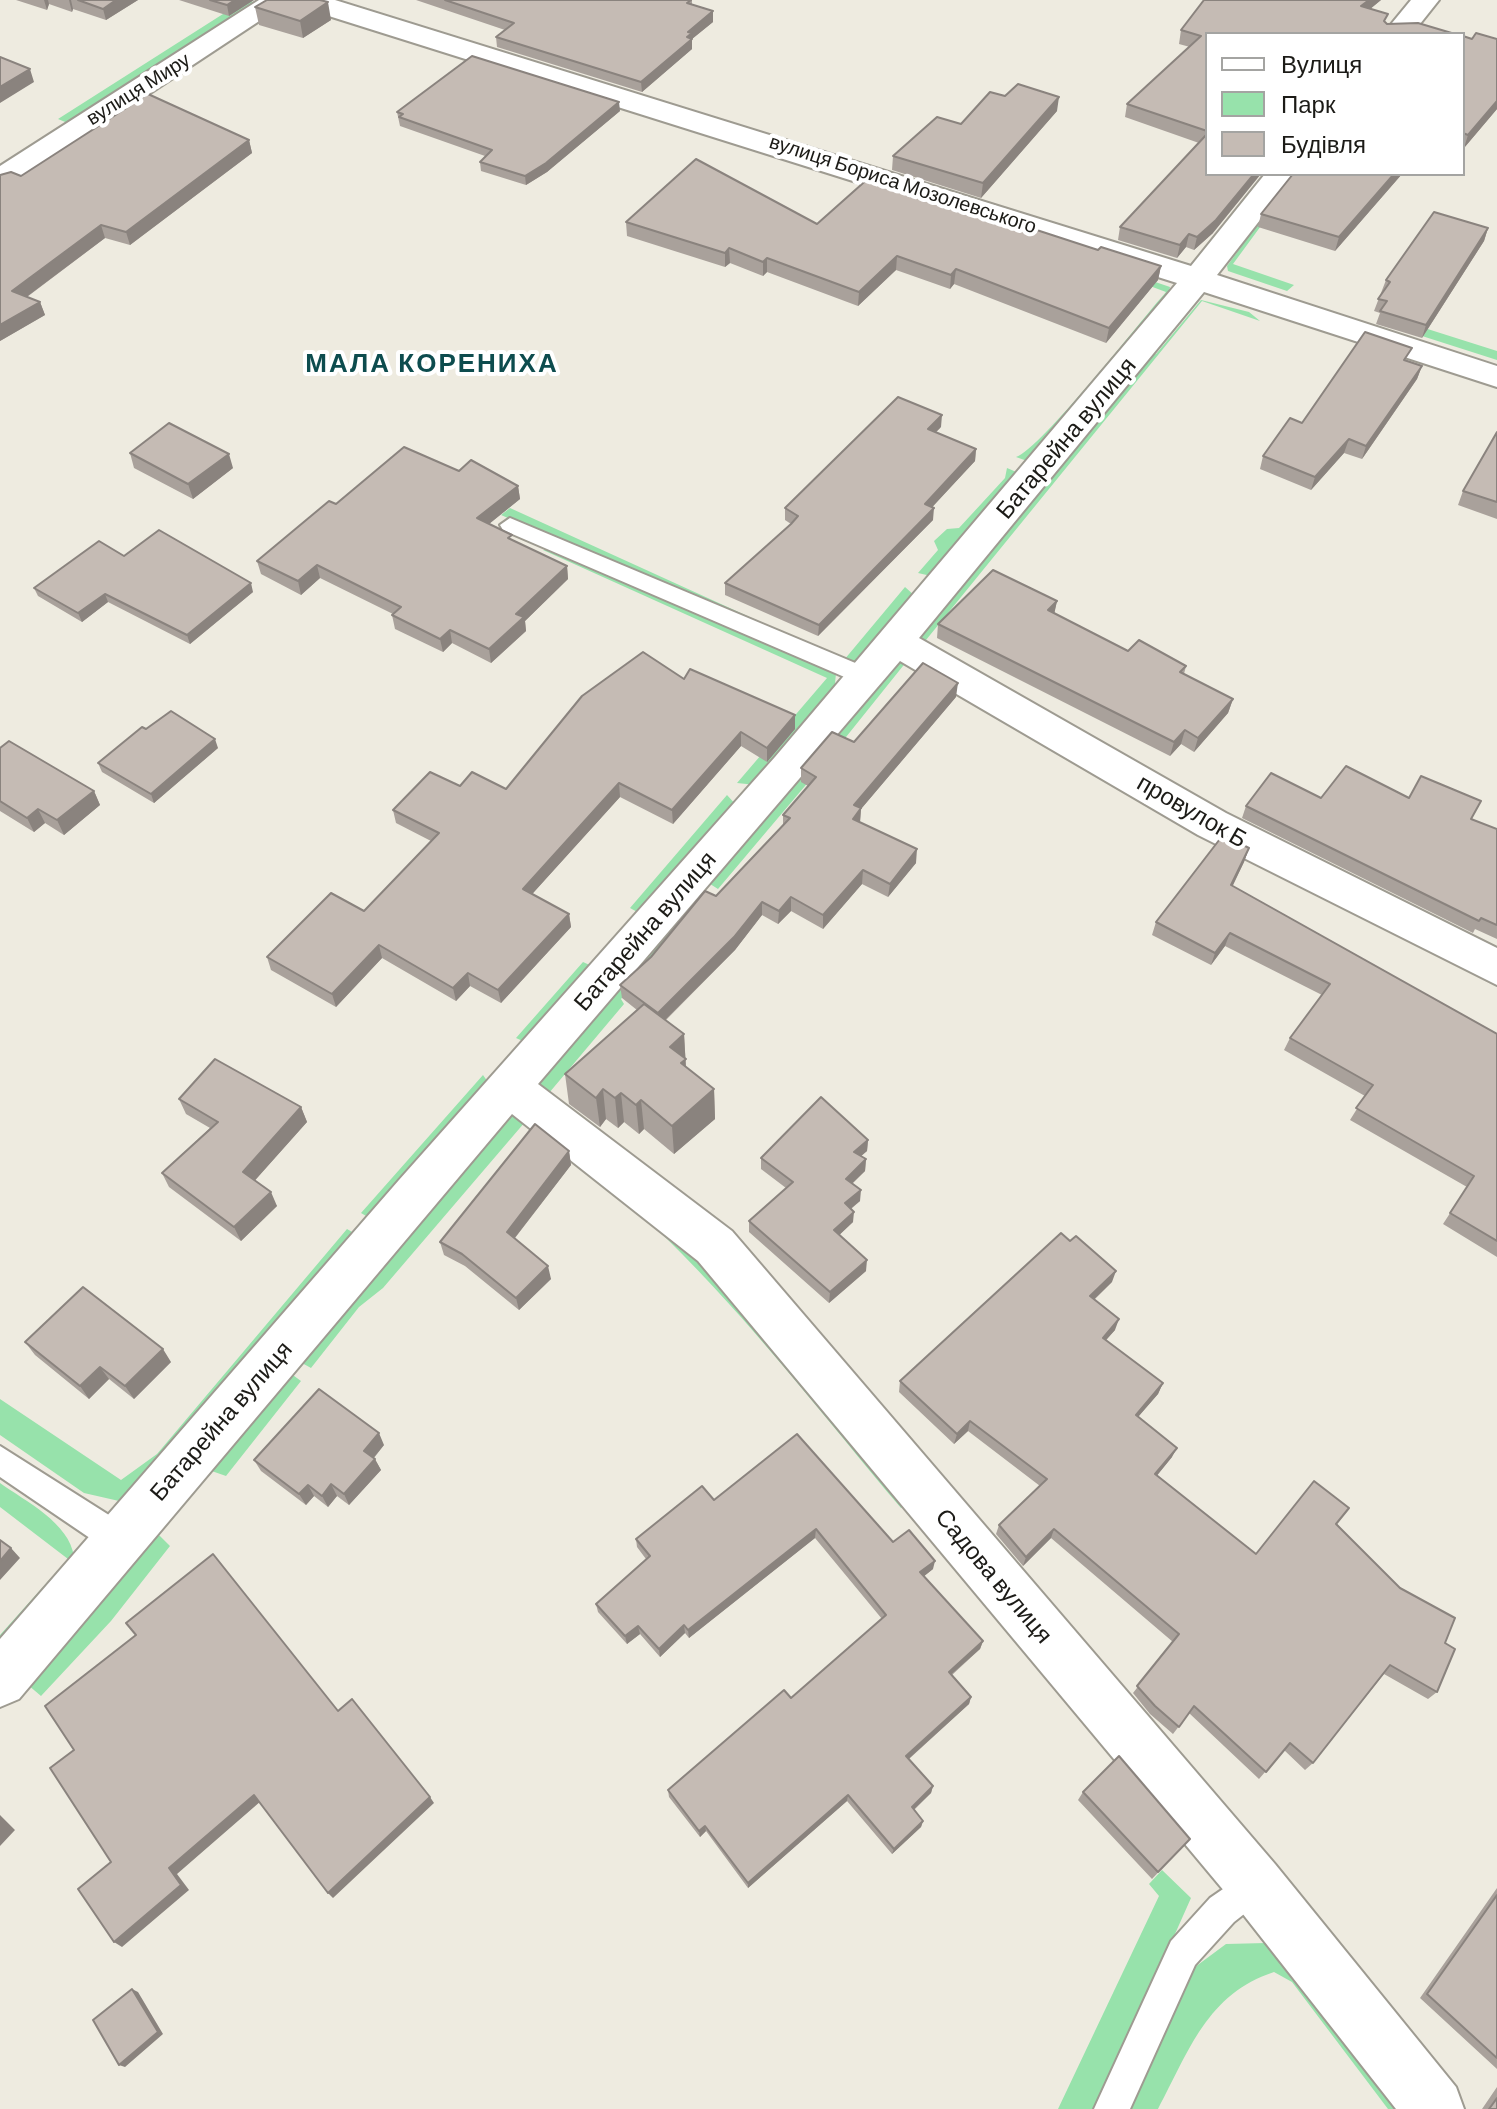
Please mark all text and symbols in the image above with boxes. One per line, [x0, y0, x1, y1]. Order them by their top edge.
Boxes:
legend [1205, 32, 1465, 176]
street label: вулиця Миру [82, 48, 194, 130]
text: Вулиця [1281, 49, 1362, 78]
text: Парк [1281, 89, 1335, 118]
street label: вулиця Бориса Мозолевського [766, 129, 1040, 239]
text: Будівля [1281, 129, 1366, 158]
district label: МАЛА КОРЕНИХА [305, 347, 559, 379]
street label: Батарейна вулиця [990, 351, 1142, 525]
street label: провулок Б [1132, 768, 1252, 854]
street label: Батарейна вулиця [568, 845, 722, 1017]
street label: Батарейна вулиця [144, 1335, 298, 1507]
street label: Садова вулиця [929, 1503, 1059, 1649]

